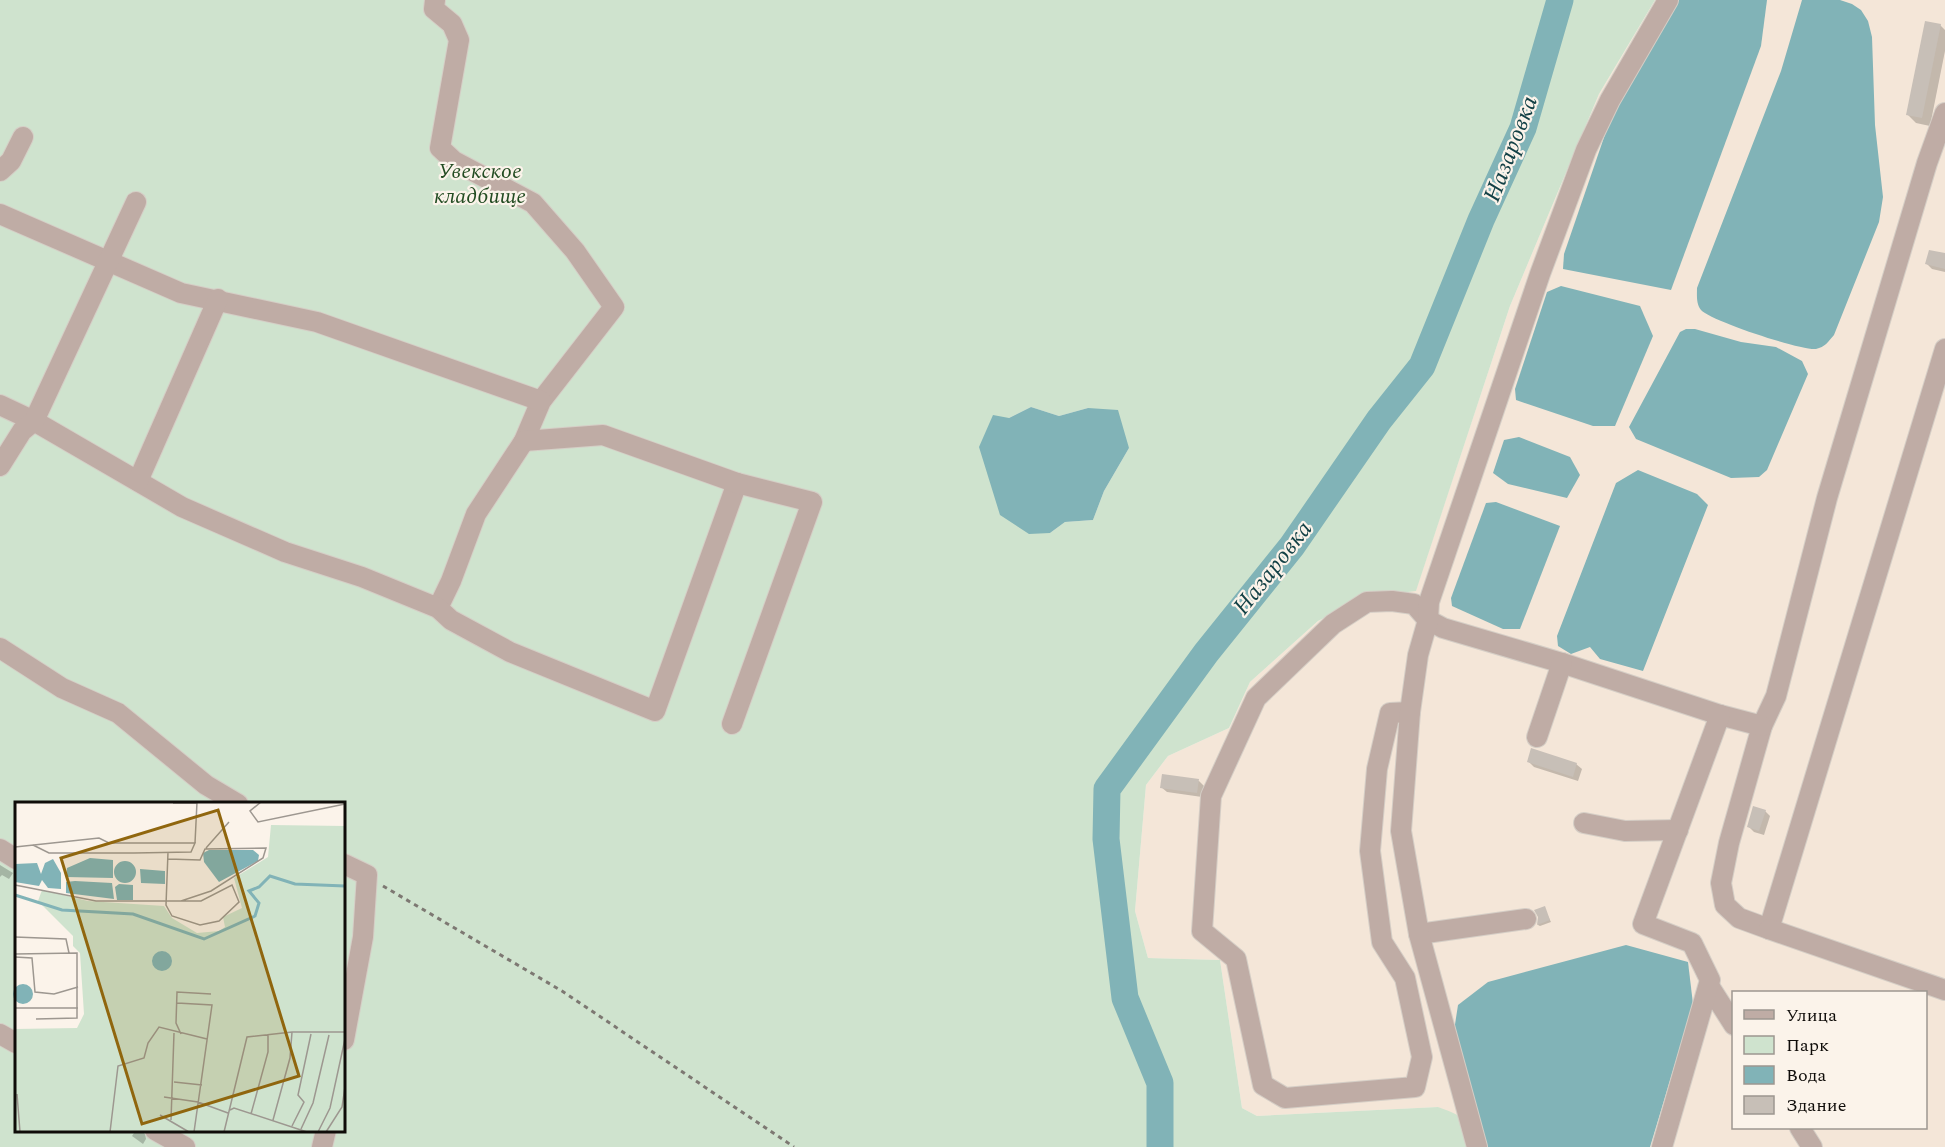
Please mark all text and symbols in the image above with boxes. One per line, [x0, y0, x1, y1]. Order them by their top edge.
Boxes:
water label: Назаровка [1474, 91, 1548, 207]
park label: Увекское кладбище [434, 155, 526, 213]
water label: Назаровка [1225, 513, 1321, 623]
inset map [15, 802, 345, 1132]
legend [1732, 991, 1927, 1129]
text: Улица [1786, 1002, 1837, 1029]
text: Парк [1786, 1032, 1829, 1059]
text: Вода [1786, 1062, 1826, 1089]
text: Здание [1786, 1092, 1846, 1119]

